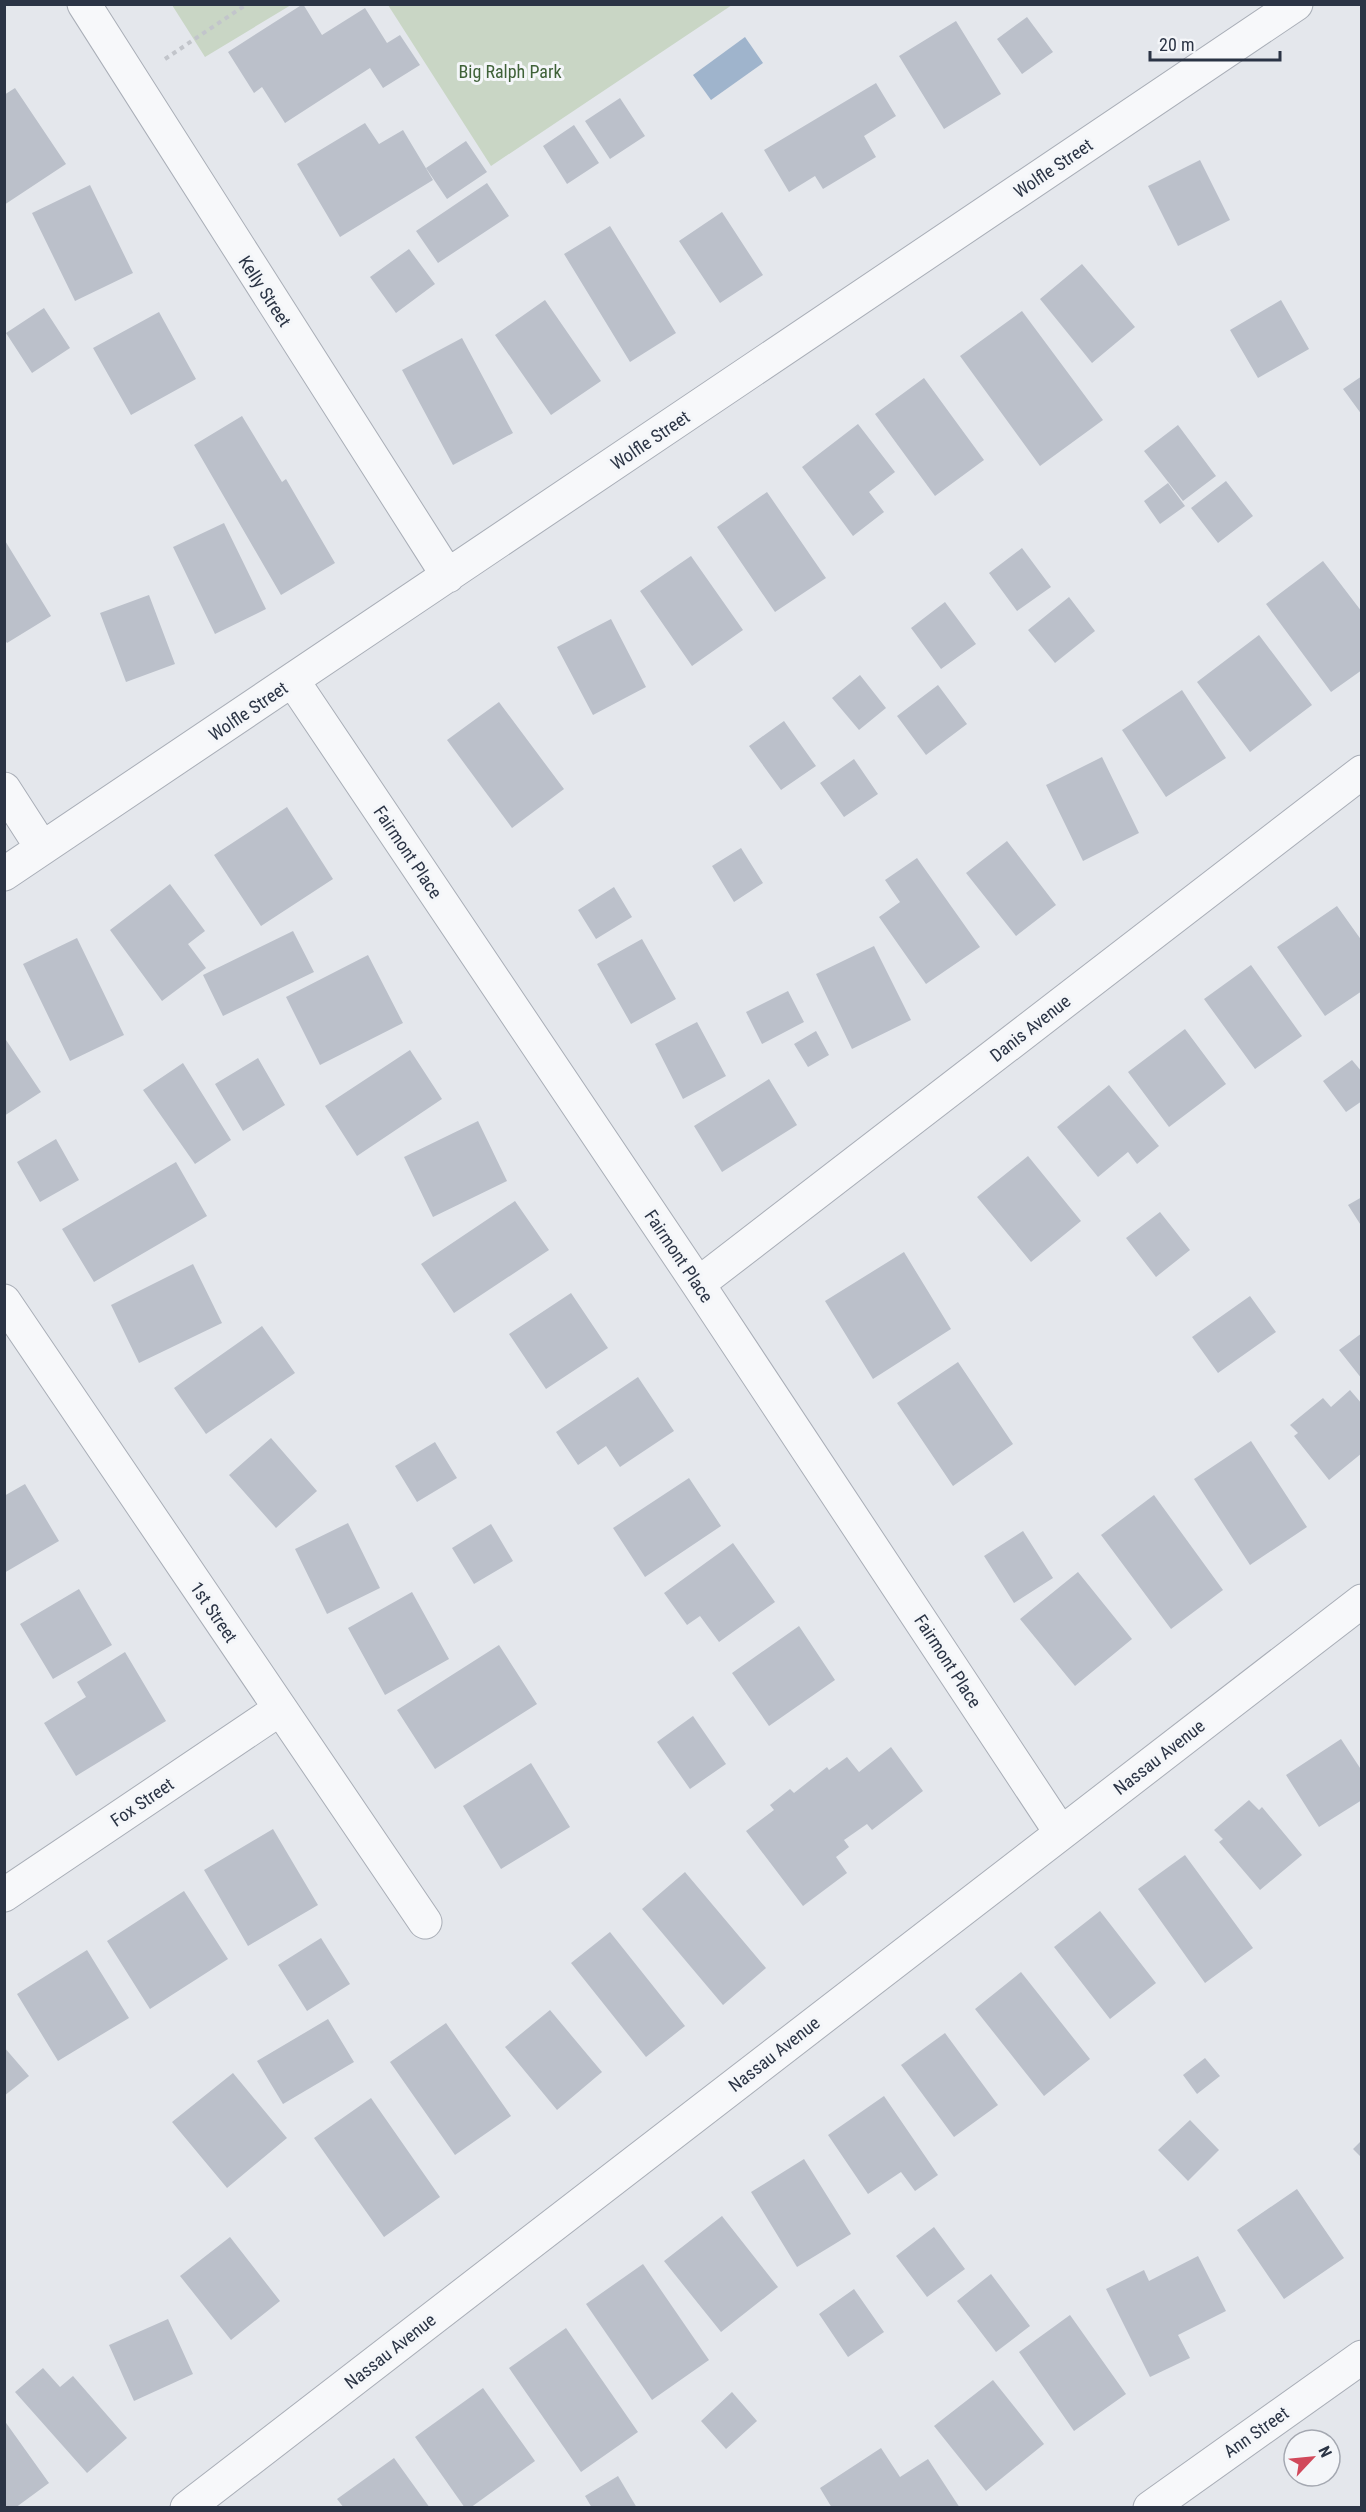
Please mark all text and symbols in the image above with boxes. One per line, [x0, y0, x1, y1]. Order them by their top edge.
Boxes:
scale bar [1150, 24, 1280, 62]
text: 20 m [1159, 34, 1194, 55]
park label: Big Ralph Park [458, 61, 562, 82]
street label: Wolfle Street [1010, 134, 1096, 202]
street label: Kelly Street [234, 252, 296, 330]
street label: Wolfle Street [607, 406, 693, 474]
street label: Wolfle Street [205, 677, 291, 745]
street label: Fairmont Place [369, 802, 447, 902]
street label: Danis Avenue [986, 990, 1074, 1066]
street label: Fairmont Place [640, 1206, 718, 1306]
street label: 1st Street [186, 1578, 242, 1646]
street label: Fairmont Place [910, 1610, 986, 1712]
street label: Nassau Avenue [1109, 1715, 1209, 1799]
street label: Fox Street [106, 1773, 178, 1831]
street label: Nassau Avenue [724, 2012, 824, 2096]
street label: Nassau Avenue [340, 2309, 440, 2393]
street label: Ann Street [1220, 2402, 1292, 2462]
north arrow [1282, 2428, 1342, 2488]
text: N [1314, 2443, 1336, 2460]

